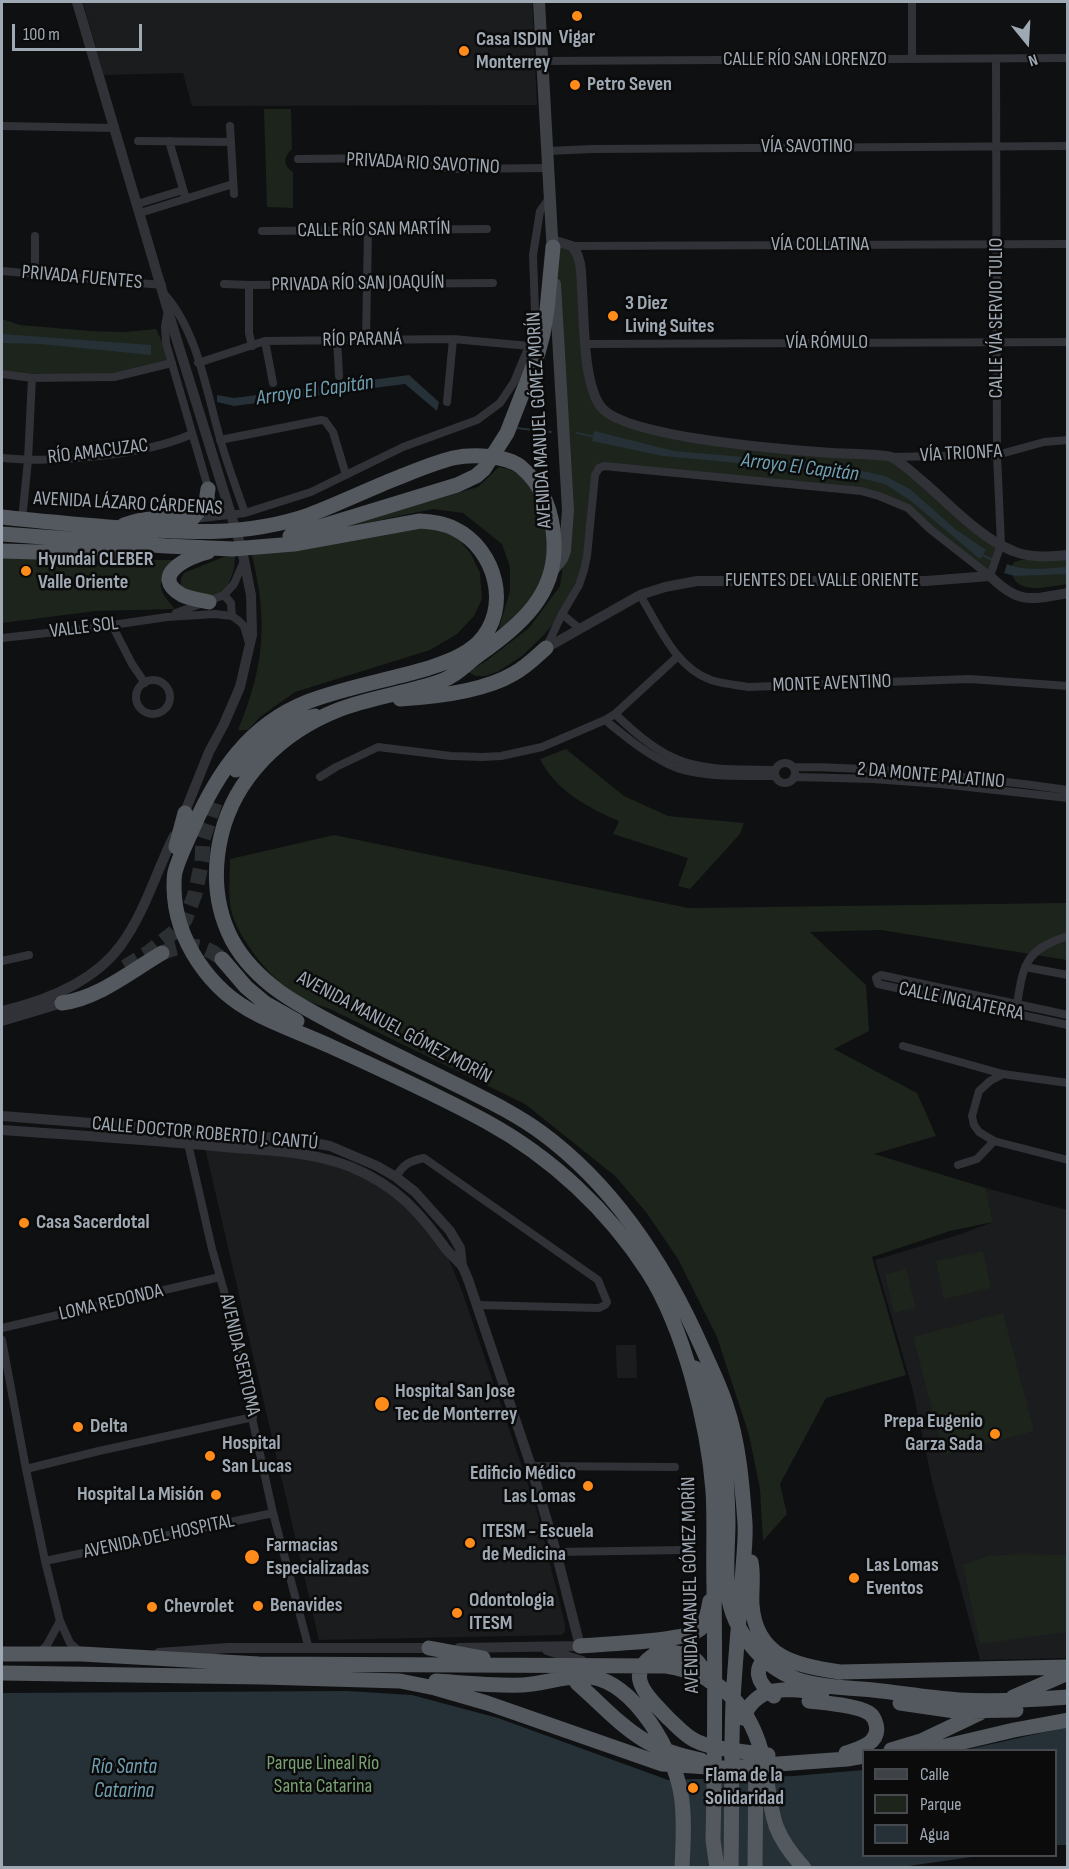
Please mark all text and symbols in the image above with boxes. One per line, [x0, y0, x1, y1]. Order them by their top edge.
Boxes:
marker: Vigar [570, 9, 584, 23]
scale bar [15, 12, 146, 50]
north arrow [997, 12, 1057, 72]
text: 100 m [23, 24, 60, 45]
place label: Vigar [559, 26, 595, 50]
place label: Casa ISDIN Monterrey [476, 28, 552, 75]
marker: Casa ISDIN Monterrey [457, 44, 471, 58]
street label: CALLE RÍO SAN LORENZO [723, 48, 887, 72]
text: N [1026, 49, 1040, 70]
place label: Petro Seven [587, 73, 672, 97]
marker: Petro Seven [568, 78, 582, 92]
street label: VÍA SAVOTINO [761, 135, 853, 159]
street label: PRIVADA RIO SAVOTINO [346, 148, 500, 180]
street label: CALLE RÍO SAN MARTÍN [297, 217, 451, 243]
street label: VÍA COLLATINA [771, 233, 869, 257]
street label: CALLE VÍA SERVIO TULIO [985, 238, 1009, 398]
street label: PRIVADA FUENTES [21, 261, 143, 295]
street label: PRIVADA RÍO SAN JOAQUÍN [271, 270, 445, 298]
place label: 3 Diez Living Suites [625, 292, 714, 339]
marker: 3 Diez Living Suites [606, 309, 620, 323]
street label: AVENIDA MANUEL GÓMEZ MORÍN [522, 311, 558, 529]
street label: RÍO PARANÁ [322, 327, 402, 353]
street label: VÍA RÓMULO [786, 331, 868, 355]
water label: Arroyo El Capitán [255, 370, 375, 412]
street label: RÍO AMACUZAC [46, 434, 150, 470]
street label: VÍA TRIONFA [919, 440, 1003, 468]
water label: Arroyo El Capitán [740, 448, 860, 488]
street label: AVENIDA LÁZARO CÁRDENAS [33, 487, 223, 521]
place label: Hyundai CLEBER Valle Oriente [38, 548, 153, 595]
marker: Hyundai CLEBER Valle Oriente [19, 564, 33, 578]
street label: FUENTES DEL VALLE ORIENTE [725, 569, 919, 593]
street label: VALLE SOL [48, 612, 120, 644]
street label: MONTE AVENTINO [772, 670, 892, 698]
street label: 2 DA MONTE PALATINO [856, 758, 1006, 794]
street label: AVENIDA MANUEL GÓMEZ MORÍN [293, 967, 495, 1089]
street label: CALLE INGLATERRA [896, 977, 1026, 1027]
street label: CALLE DOCTOR ROBERTO J. CANTÚ [91, 1112, 319, 1156]
place label: Casa Sacerdotal [36, 1211, 150, 1235]
marker: Casa Sacerdotal [17, 1216, 31, 1230]
street label: LOMA REDONDA [57, 1279, 165, 1327]
street label: AVENIDA SERTOMA [213, 1292, 265, 1418]
place label: Hospital San Jose Tec de Monterrey [395, 1380, 517, 1427]
marker: Hospital San Jose Tec de Monterrey [373, 1395, 391, 1413]
place label: Prepa Eugenio Garza Sada [884, 1410, 983, 1457]
place label: Delta [90, 1415, 128, 1439]
marker: Delta [71, 1420, 85, 1434]
marker: Prepa Eugenio Garza Sada [988, 1427, 1002, 1441]
place label: Hospital San Lucas [222, 1432, 292, 1479]
marker: Hospital San Lucas [203, 1449, 217, 1463]
place label: Edificio Médico Las Lomas [470, 1462, 576, 1509]
street label: AVENIDA MANUEL GÓMEZ MORÍN [677, 1476, 705, 1694]
marker: Edificio Médico Las Lomas [581, 1479, 595, 1493]
place label: Hospital La Misión [77, 1483, 204, 1507]
marker: Hospital La Misión [209, 1488, 223, 1502]
street label: AVENIDA DEL HOSPITAL [81, 1509, 237, 1565]
place label: ITESM - Escuela de Medicina [482, 1520, 594, 1567]
place label: Farmacias Especializadas [266, 1534, 369, 1581]
marker: ITESM - Escuela de Medicina [463, 1536, 477, 1550]
marker: Farmacias Especializadas [243, 1548, 261, 1566]
place label: Las Lomas Eventos [866, 1554, 939, 1601]
marker: Las Lomas Eventos [847, 1571, 861, 1585]
place label: Odontologia ITESM [469, 1589, 554, 1636]
place label: Benavides [270, 1594, 342, 1618]
place label: Chevrolet [164, 1595, 234, 1619]
marker: Benavides [251, 1599, 265, 1613]
marker: Chevrolet [145, 1600, 159, 1614]
marker: Odontologia ITESM [450, 1606, 464, 1620]
legend [862, 1749, 1057, 1857]
park label: Parque Lineal Río Santa Catarina [267, 1752, 379, 1799]
water label: Río Santa Catarina [91, 1755, 157, 1805]
place label: Flama de la Solidaridad [705, 1764, 784, 1811]
text: Calle [920, 1764, 949, 1785]
marker: Flama de la Solidaridad [686, 1781, 700, 1795]
text: Parque [920, 1794, 961, 1815]
text: Agua [920, 1824, 950, 1845]

